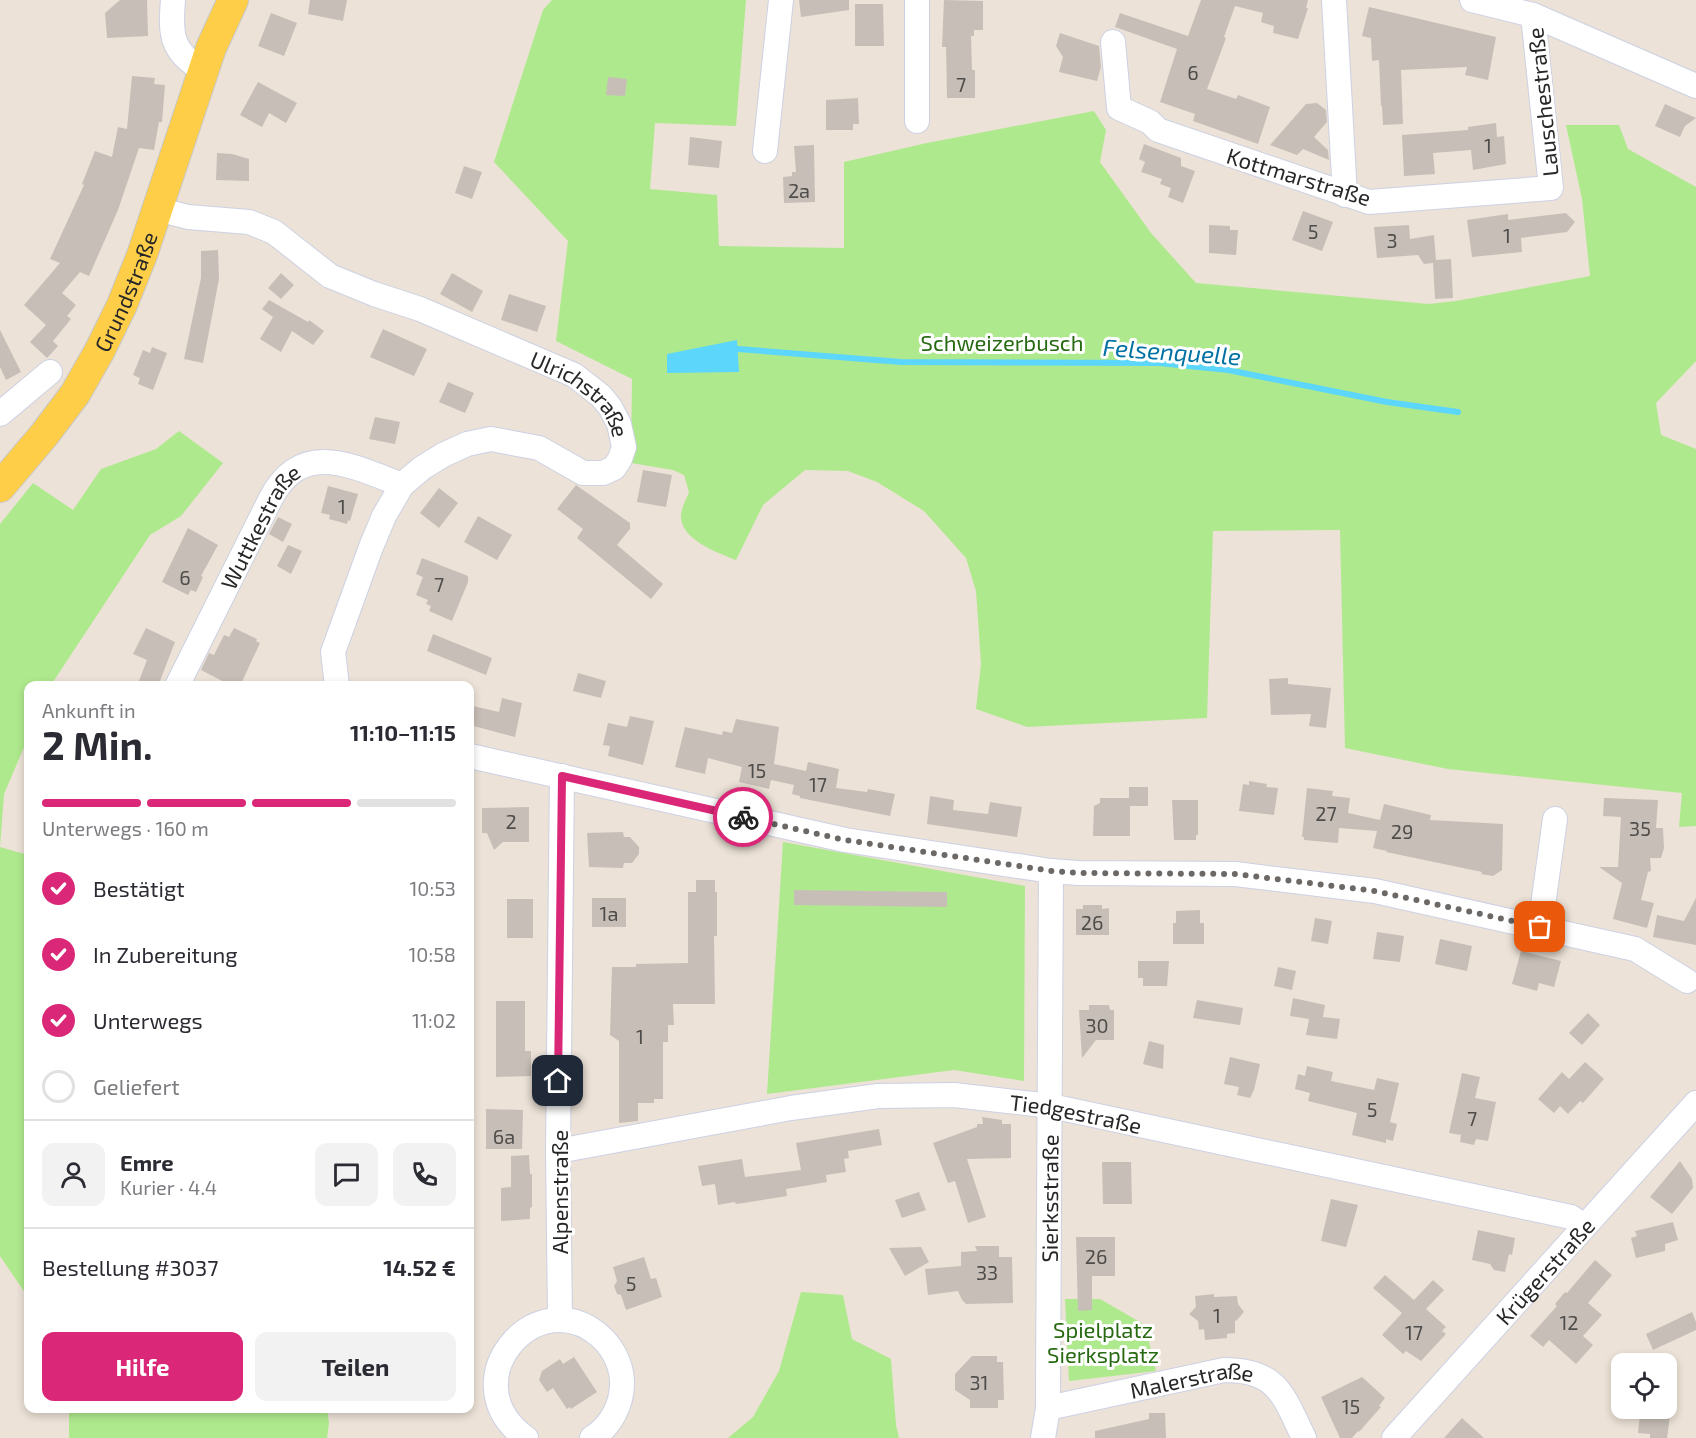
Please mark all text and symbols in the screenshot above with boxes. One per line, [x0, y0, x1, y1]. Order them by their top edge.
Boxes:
street label: Lauschestraße [1521, 26, 1563, 178]
house number: 6 [1187, 60, 1199, 84]
house number: 7 [956, 72, 966, 96]
house number: 1 [1484, 133, 1492, 157]
street label: Kottmarstraße [1224, 142, 1374, 210]
house number: 2a [788, 178, 810, 202]
house number: 5 [1308, 219, 1318, 243]
house number: 1 [1503, 223, 1511, 247]
street label: Grundstraße [88, 228, 162, 356]
house number: 3 [1386, 228, 1398, 252]
park label: Schweizerbusch [921, 329, 1083, 355]
water label: Felsenquelle [1102, 332, 1242, 370]
street label: Ulrichstraße [527, 345, 634, 439]
street label: Wuttkestraße [215, 458, 305, 593]
house number: 1 [338, 494, 346, 518]
house number: 6 [179, 565, 191, 589]
house number: 7 [434, 572, 444, 596]
text: Ankunft in [42, 698, 136, 722]
text: 11:10–11:15 [350, 719, 456, 745]
text: 2 Min. [42, 721, 153, 768]
house number: 15 [748, 758, 766, 782]
house number: 17 [809, 772, 827, 796]
courier [713, 787, 773, 847]
icon: bike [727, 801, 760, 834]
house number: 27 [1315, 801, 1337, 825]
house number: 2 [505, 809, 517, 833]
text: Unterwegs · 160 m [42, 816, 209, 840]
house number: 35 [1629, 816, 1651, 840]
house number: 29 [1391, 819, 1413, 843]
icon: check [42, 872, 75, 905]
text: Bestätigt [93, 875, 185, 901]
text: 10:53 [409, 876, 456, 900]
house number: 1a [600, 901, 618, 925]
pin [1514, 901, 1565, 952]
house number: 26 [1081, 910, 1103, 934]
icon: bag [1523, 910, 1556, 943]
icon: check [42, 938, 75, 971]
text: In Zubereitung [93, 941, 238, 967]
text: 10:58 [408, 942, 456, 966]
icon: check [42, 1004, 75, 1037]
text: Unterwegs [93, 1007, 203, 1033]
text: 11:02 [412, 1008, 456, 1032]
house number: 30 [1085, 1013, 1109, 1037]
house number: 1 [636, 1024, 644, 1048]
pin [532, 1055, 583, 1106]
icon: home [541, 1064, 574, 1097]
text: Geliefert [93, 1073, 180, 1099]
street label: Tiedgestraße [1008, 1088, 1144, 1138]
house number: 5 [1367, 1097, 1377, 1121]
house number: 7 [1467, 1106, 1477, 1130]
house number: 6a [493, 1124, 515, 1148]
street label: Alpenstraße [546, 1130, 572, 1254]
street label: Sierksstraße [1036, 1134, 1062, 1263]
button: person [42, 1143, 105, 1206]
button: chat [315, 1143, 378, 1206]
button: phone [393, 1143, 456, 1206]
text: Emre [120, 1149, 174, 1175]
text: Kurier · 4.4 [120, 1175, 217, 1199]
street label: Krügerstraße [1490, 1212, 1599, 1330]
house number: 26 [1085, 1244, 1107, 1268]
text: Bestellung #3037 [42, 1254, 218, 1280]
text: 14.52 € [383, 1254, 456, 1280]
house number: 33 [976, 1260, 998, 1284]
house number: 5 [626, 1271, 636, 1295]
house number: 1 [1213, 1303, 1221, 1327]
house number: 12 [1559, 1310, 1579, 1334]
park label: Spielplatz Sierksplatz [1047, 1316, 1159, 1367]
house number: 17 [1405, 1320, 1423, 1344]
button: Hilfe [42, 1332, 243, 1401]
button: Teilen [255, 1332, 456, 1401]
map controls [1611, 1353, 1677, 1419]
button: locate [1611, 1353, 1677, 1419]
street label: Malerstraße [1127, 1357, 1256, 1403]
house number: 31 [969, 1370, 989, 1394]
house number: 15 [1342, 1394, 1360, 1418]

